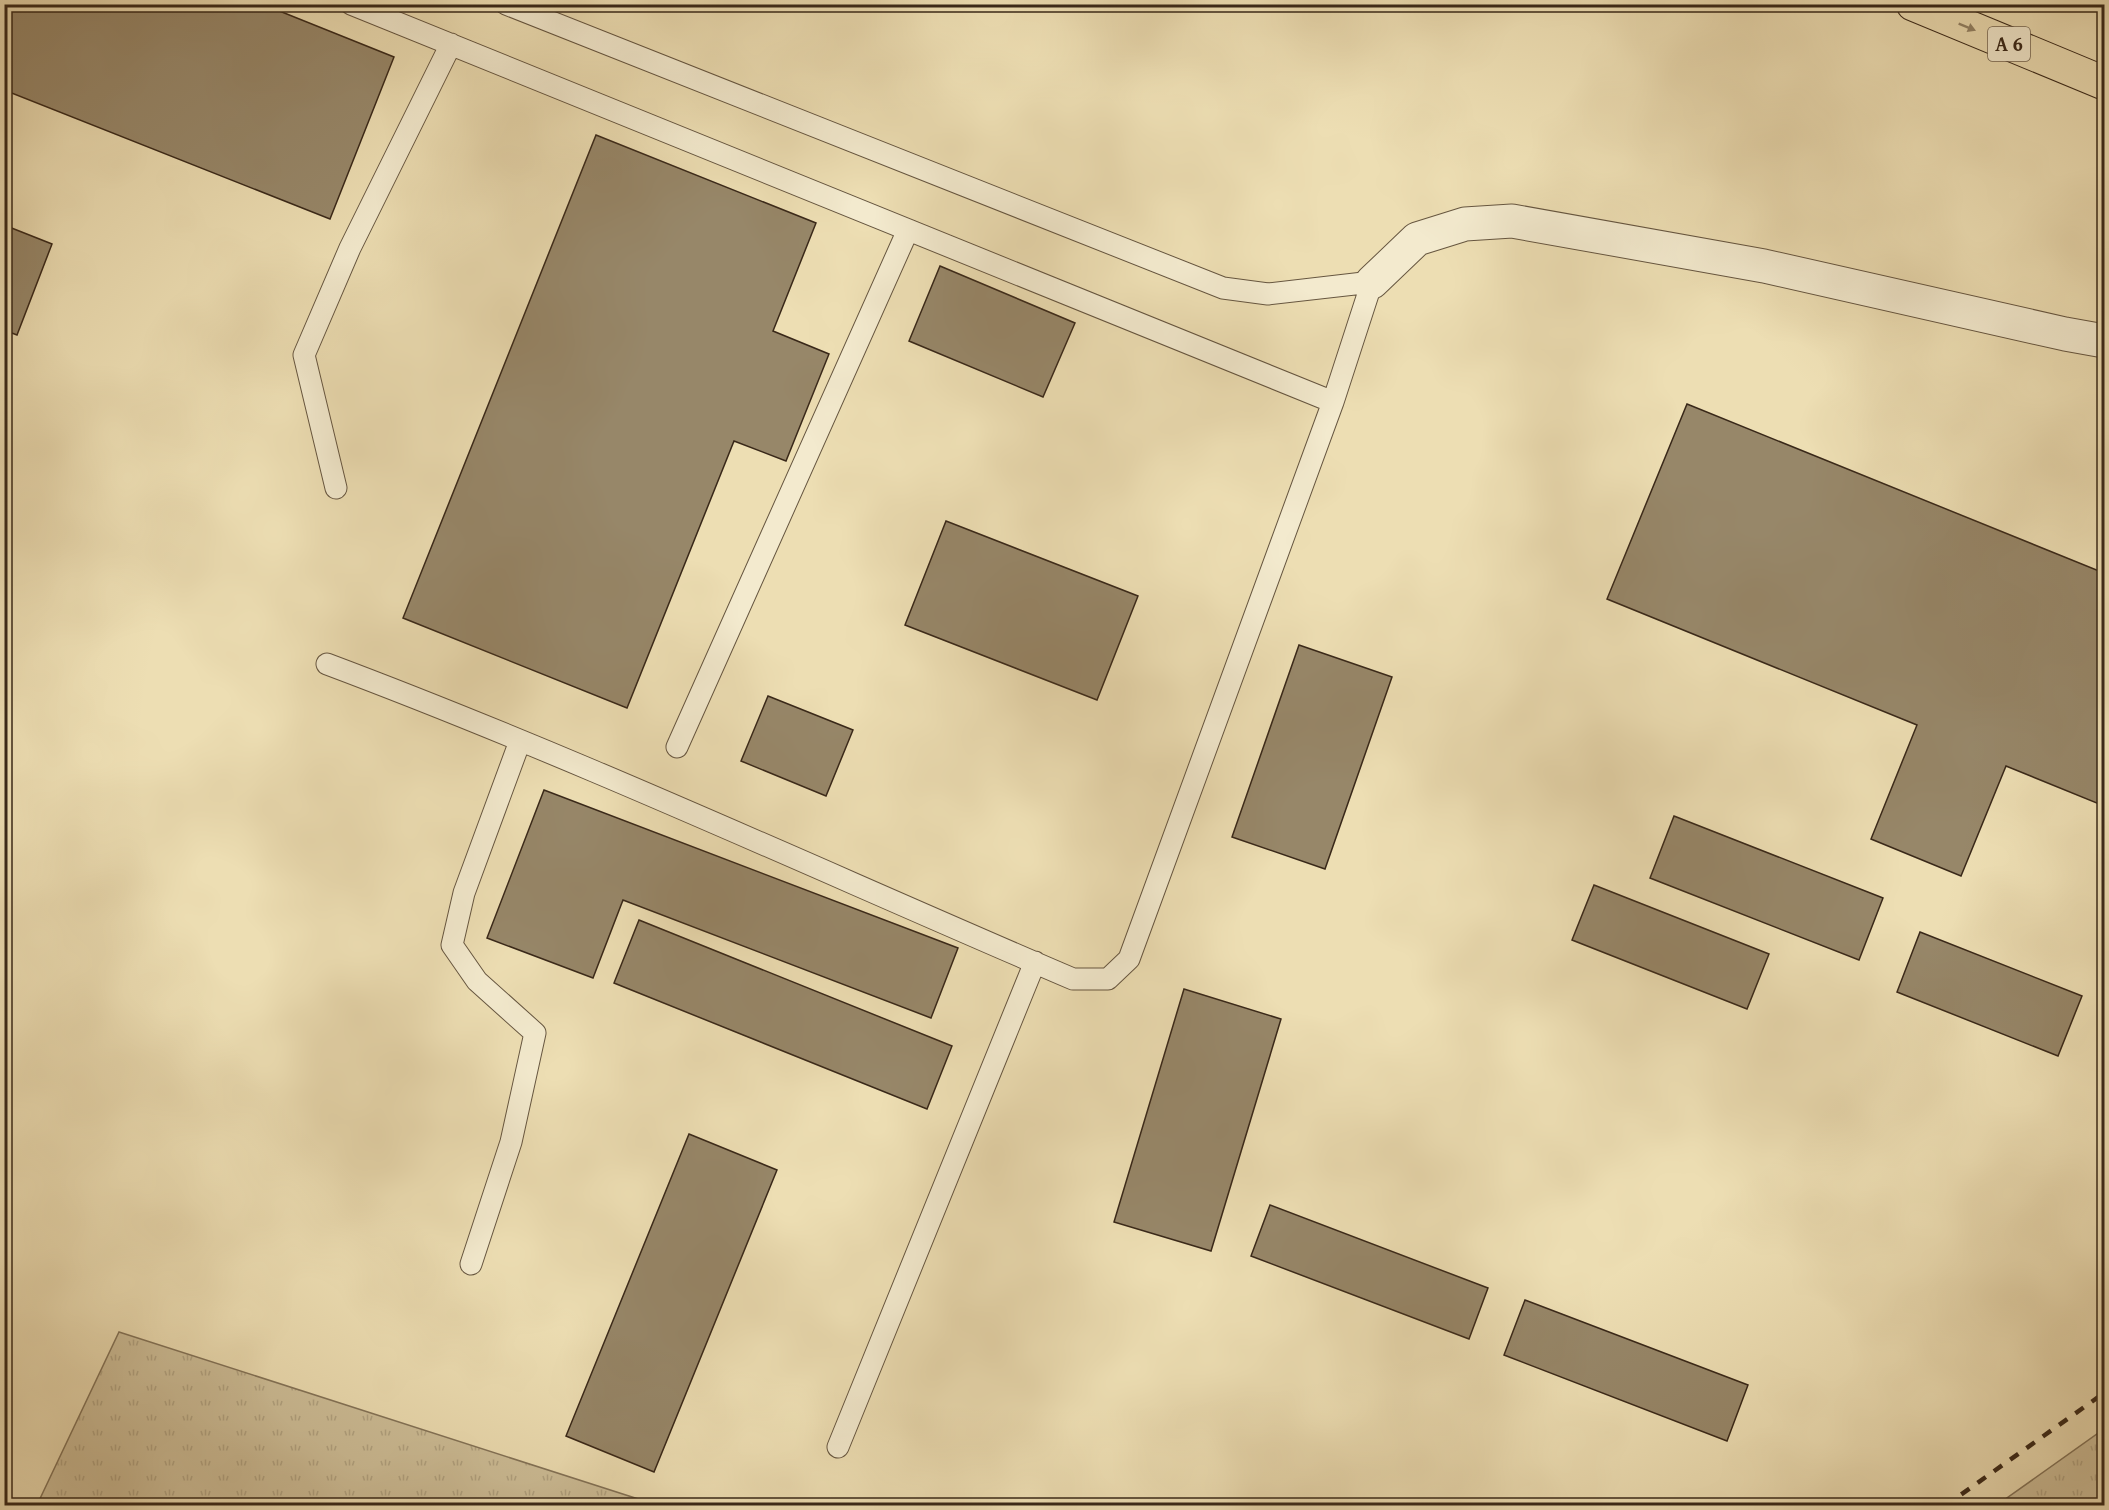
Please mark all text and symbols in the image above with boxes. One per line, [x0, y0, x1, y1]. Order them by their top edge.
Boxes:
one-way arrow [1959, 22, 1977, 32]
road number: A 6 [1988, 27, 2030, 61]

